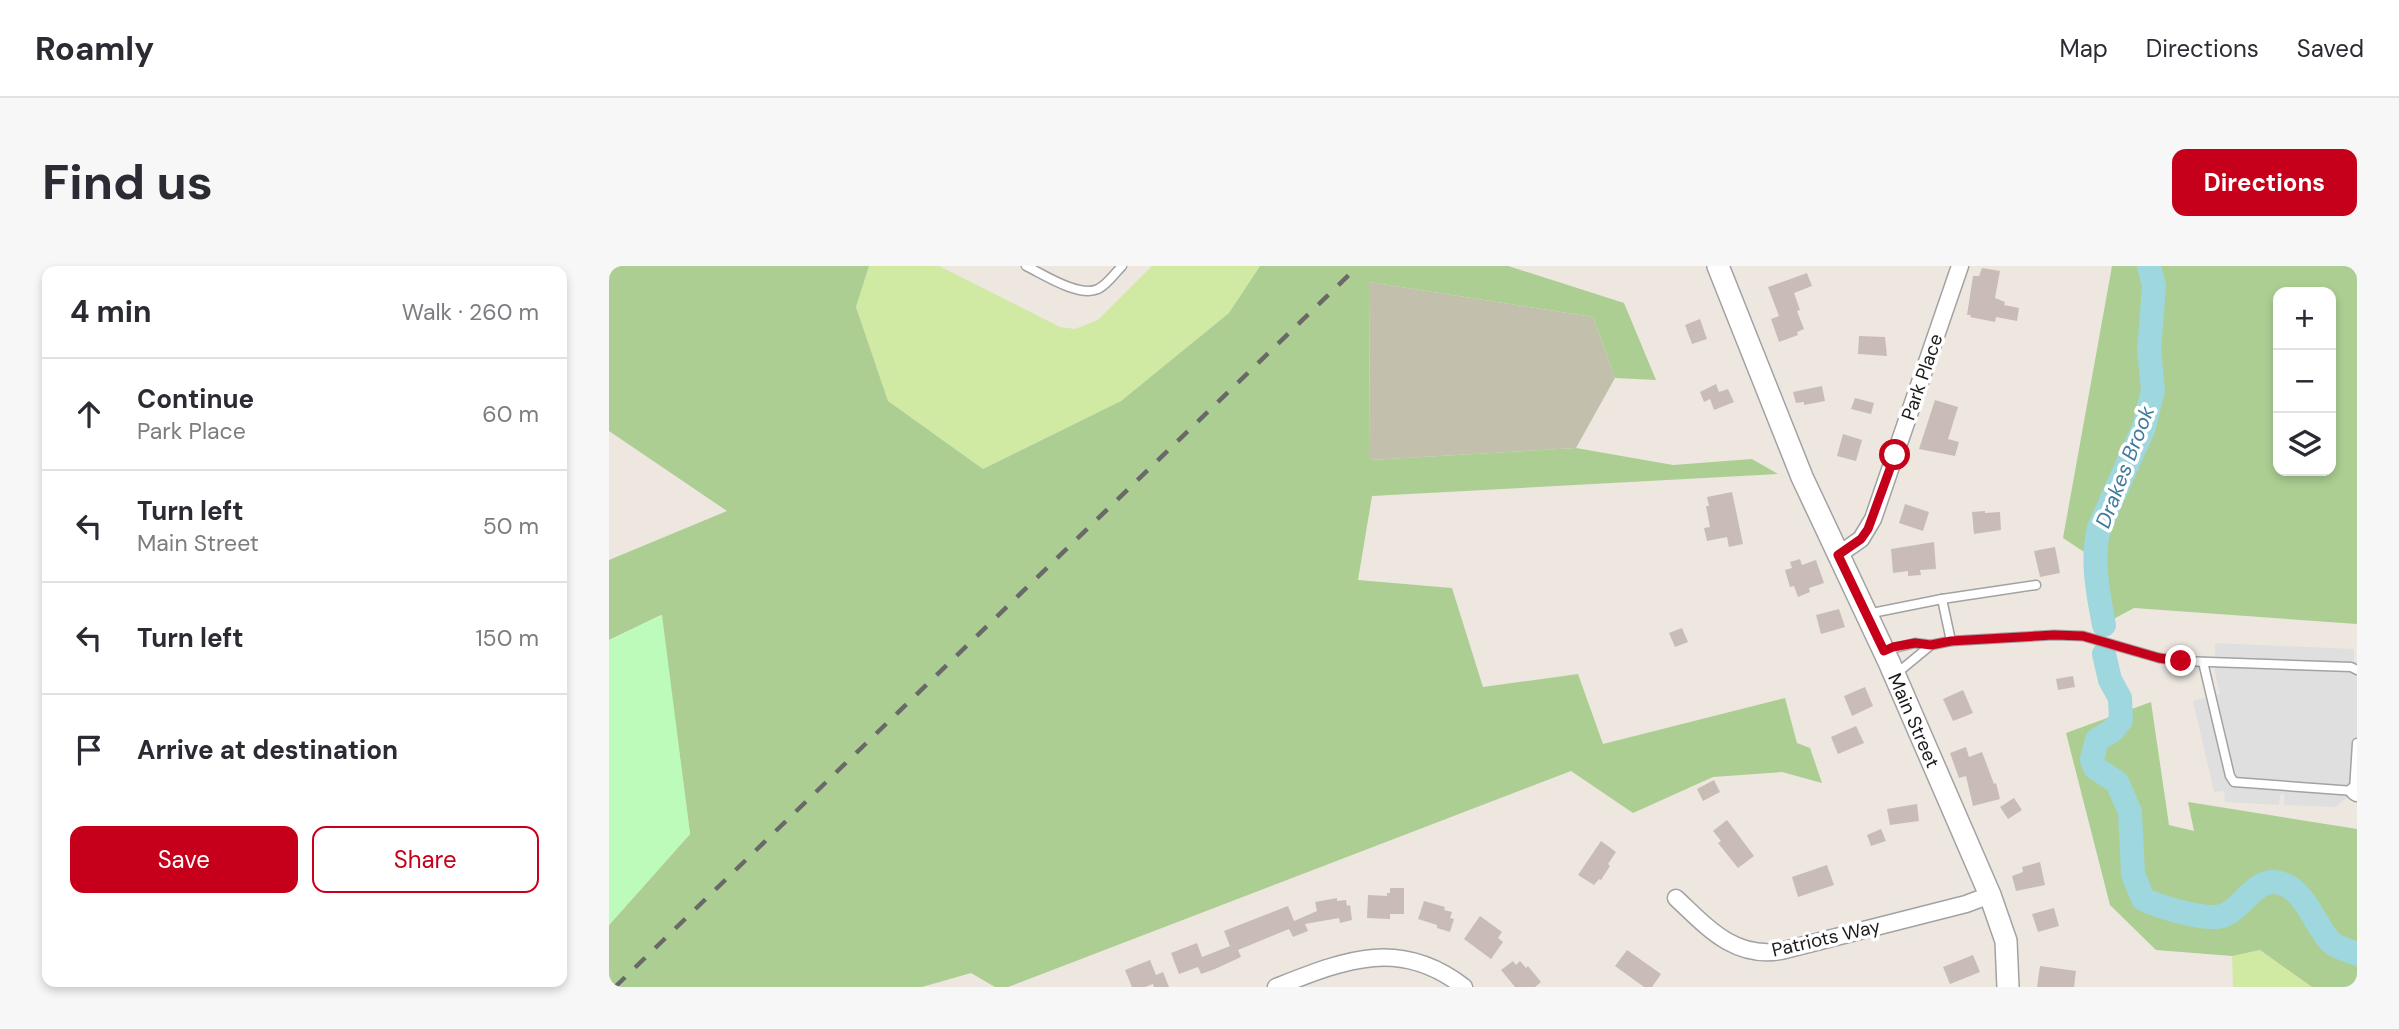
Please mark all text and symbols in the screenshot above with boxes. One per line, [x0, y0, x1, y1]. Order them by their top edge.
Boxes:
text: Roamly [35, 27, 154, 70]
text: Map [2060, 33, 2108, 64]
text: Directions [2146, 33, 2259, 64]
text: Saved [2297, 33, 2364, 64]
button: Directions [2172, 149, 2357, 216]
text: Find us [42, 150, 213, 214]
map controls [2273, 287, 2336, 476]
button: + [2273, 287, 2336, 350]
text: 4 min [70, 292, 152, 331]
text: Walk · 260 m [402, 297, 539, 327]
street label: Park Place [1896, 330, 1948, 424]
button: − [2273, 350, 2336, 413]
text: Continue [137, 382, 254, 416]
icon: ahead [70, 395, 108, 433]
text: 60 m [482, 399, 539, 429]
water label: Drakes Brook [2089, 402, 2161, 532]
button: layers [2273, 413, 2336, 476]
text: Park Place [137, 416, 246, 446]
route start [1879, 439, 1910, 470]
text: Turn left [137, 494, 244, 528]
icon: left [70, 507, 108, 545]
text: 50 m [483, 511, 539, 541]
text: Main Street [137, 528, 259, 558]
icon: left [70, 619, 108, 657]
text: Turn left [137, 621, 244, 655]
text: 150 m [475, 623, 539, 653]
route end [2165, 645, 2196, 676]
street label: Main Street [1883, 669, 1946, 771]
icon: arrive [70, 731, 108, 769]
text: Arrive at destination [137, 733, 398, 767]
button: Save [70, 826, 298, 893]
button: Share [312, 826, 539, 893]
street label: Patriots Way [1769, 913, 1883, 963]

